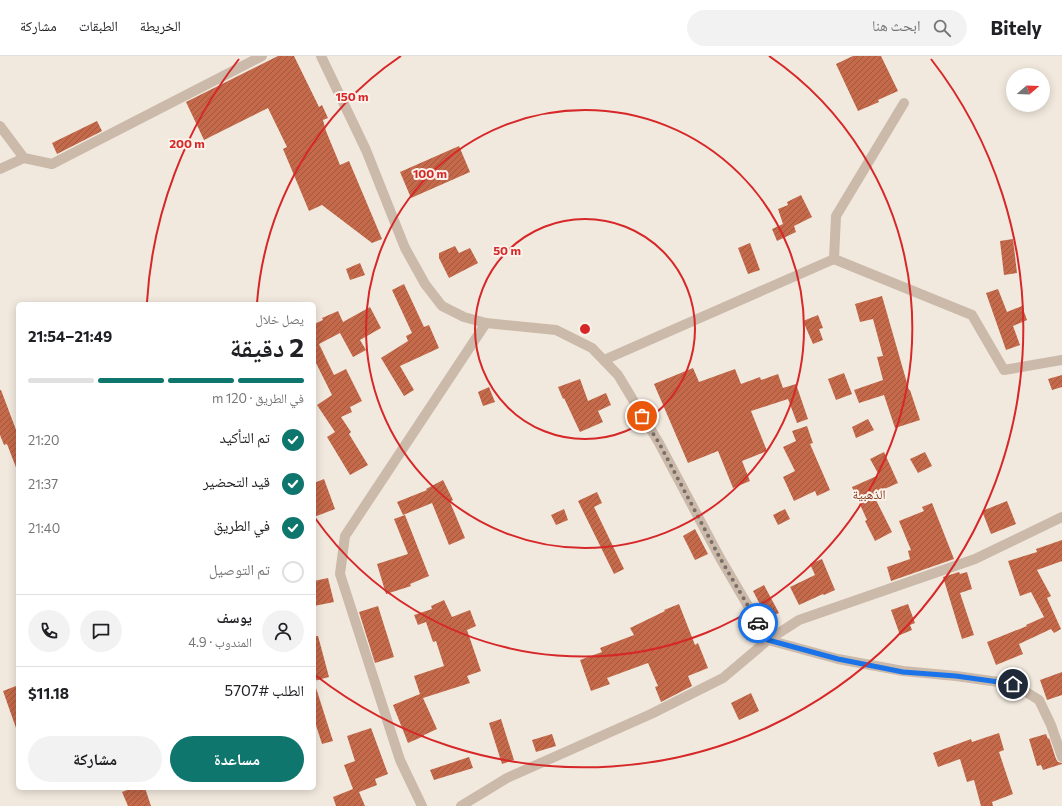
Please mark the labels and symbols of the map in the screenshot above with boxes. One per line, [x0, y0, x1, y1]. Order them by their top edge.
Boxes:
north arrow [1006, 68, 1050, 112]
text: 150 m [335, 89, 369, 103]
text: 200 m [169, 136, 205, 150]
text: 100 m [413, 166, 447, 180]
text: 50 m [493, 243, 521, 257]
centre of rings [578, 322, 592, 336]
pin [625, 399, 659, 433]
district label: الذهبية [853, 486, 885, 502]
courier [738, 603, 778, 643]
pin [996, 667, 1030, 701]

